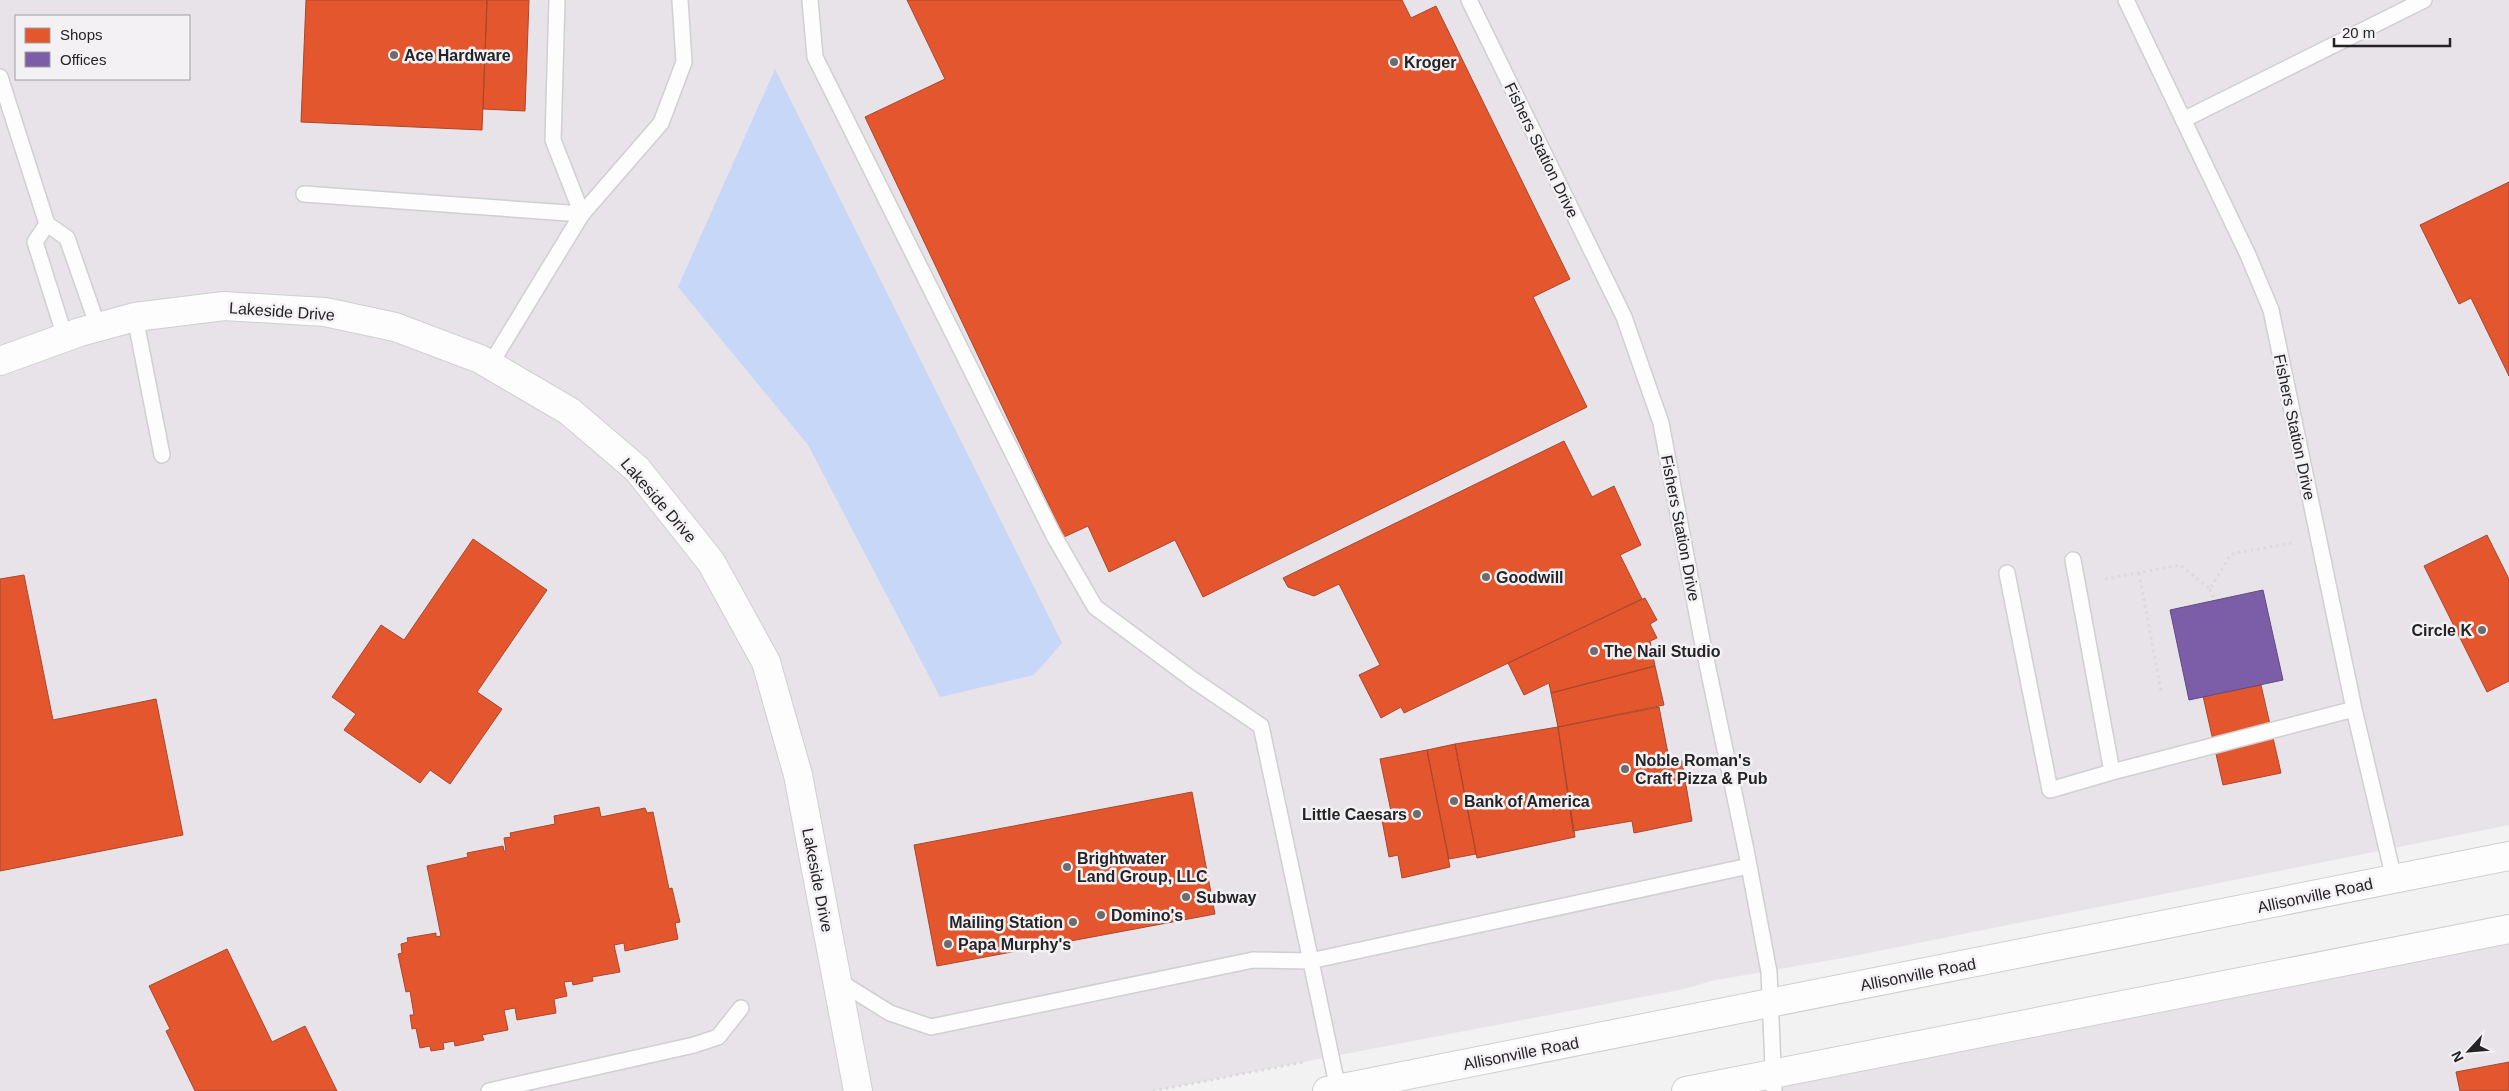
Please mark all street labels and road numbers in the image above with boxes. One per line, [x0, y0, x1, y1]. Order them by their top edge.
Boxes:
street label: Fishers Station Drive [1501, 80, 1582, 221]
street label: Lakeside Drive [229, 299, 335, 324]
street label: Fishers Station Drive [2271, 353, 2318, 502]
street label: Fishers Station Drive [1658, 454, 1703, 603]
street label: Lakeside Drive [617, 455, 700, 546]
street label: Lakeside Drive [799, 827, 836, 934]
street label: Allisonville Road [2256, 875, 2374, 916]
street label: Allisonville Road [1859, 955, 1977, 994]
street label: Allisonville Road [1462, 1034, 1580, 1073]

